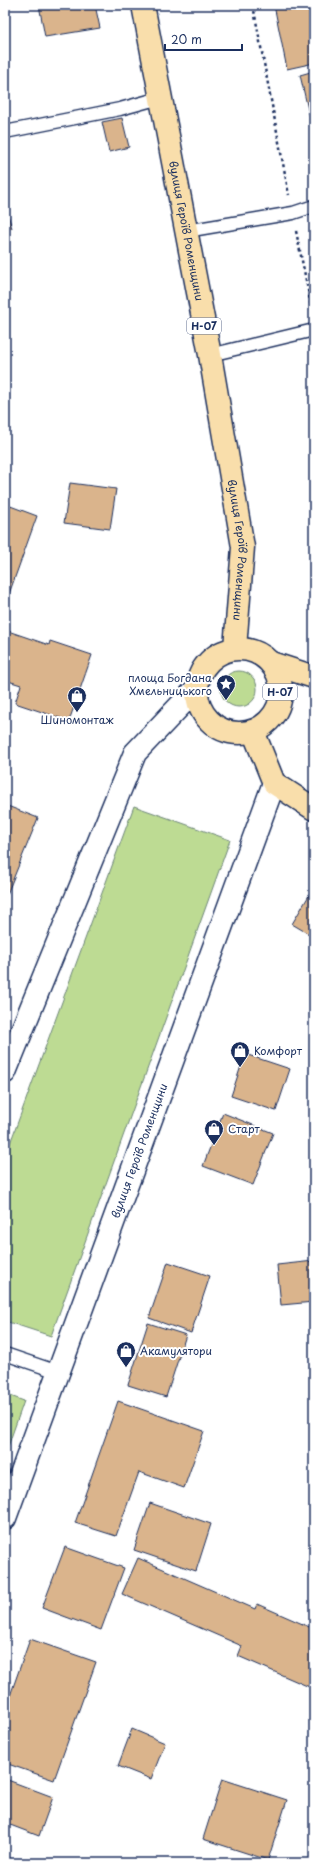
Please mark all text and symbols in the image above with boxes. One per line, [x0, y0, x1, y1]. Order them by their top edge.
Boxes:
scale bar [165, 26, 242, 52]
text: 20 m [171, 30, 202, 48]
street label: вулиця Героїв Роменщини [165, 159, 208, 302]
road number: Н-07 [187, 318, 221, 334]
street label: вулиця Героїв Роменщини [224, 478, 252, 622]
place label: площа Богдана Хмельницького [128, 669, 212, 699]
place icon: площа Богдана Хмельницького [215, 673, 237, 701]
road number: Н-07 [263, 684, 297, 700]
shop icon: Шиномонтаж [66, 685, 88, 713]
place label: Шиномонтаж [41, 711, 113, 728]
shop icon: Комфорт [229, 1040, 251, 1068]
place label: Комфорт [254, 1042, 303, 1059]
street label: вулиця Героїв Роменщини [106, 1081, 171, 1220]
shop icon: Старт [203, 1118, 225, 1146]
place label: Старт [228, 1120, 260, 1137]
shop icon: Акамулятори [115, 1340, 137, 1368]
place label: Акамулятори [140, 1342, 212, 1359]

